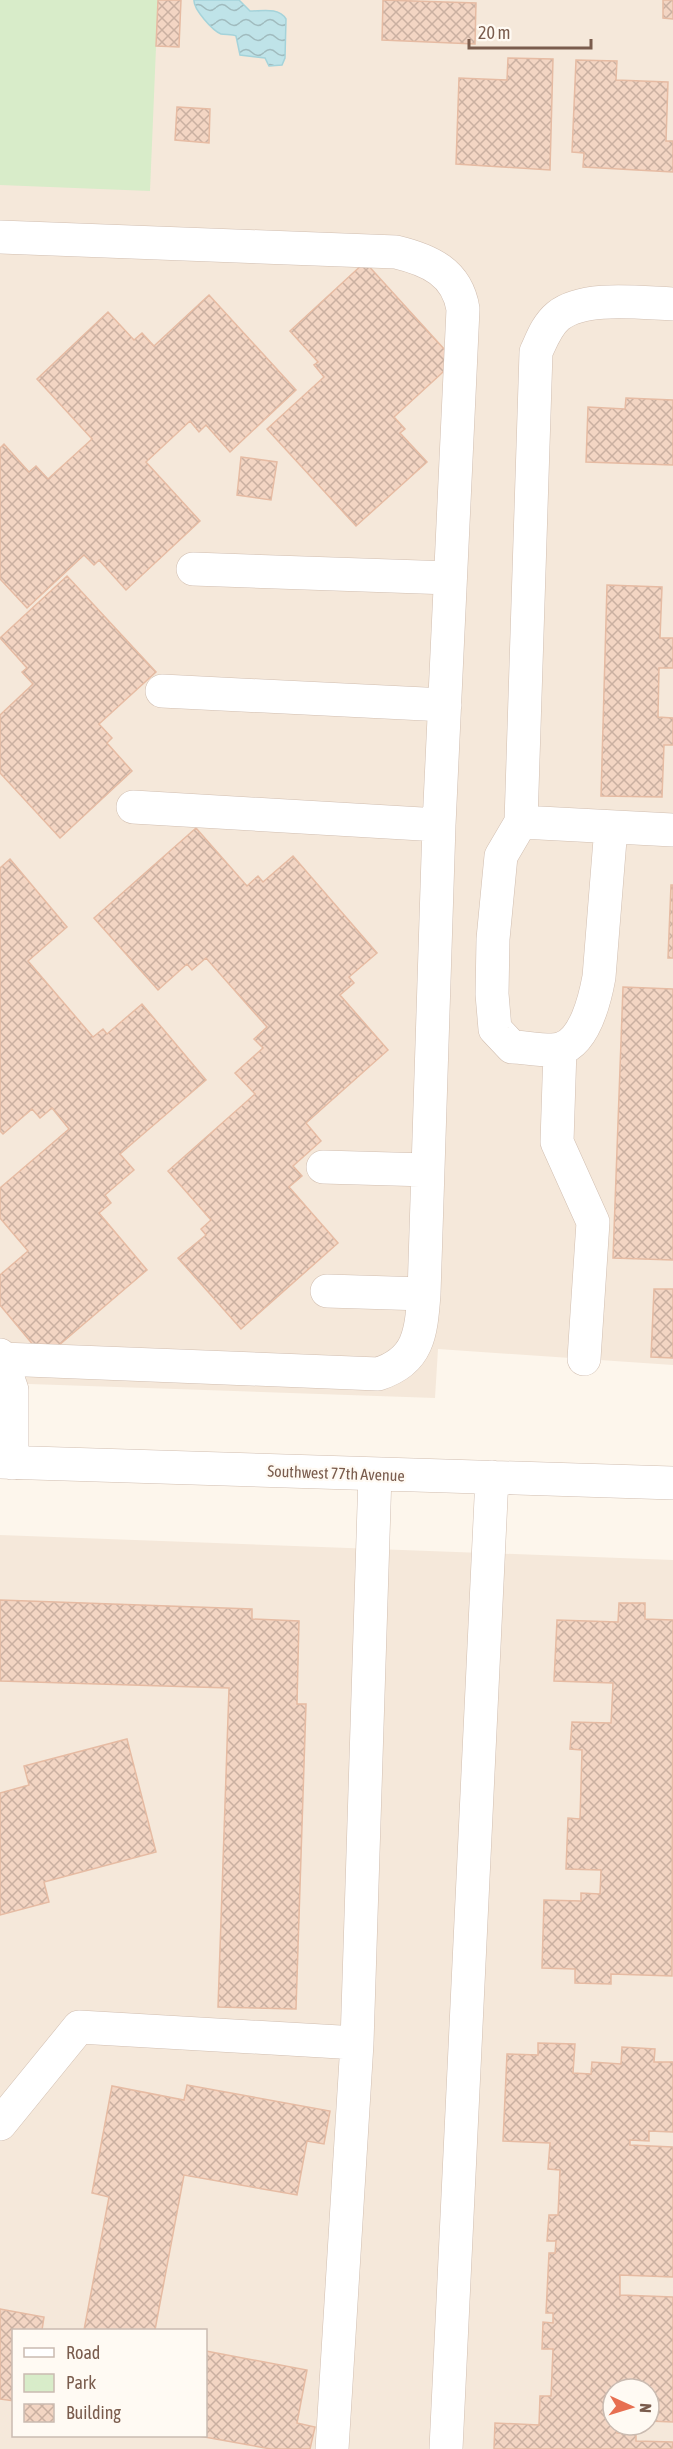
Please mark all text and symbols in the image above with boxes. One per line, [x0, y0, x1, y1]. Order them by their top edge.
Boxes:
scale bar [469, 12, 590, 50]
text: 20 m [478, 22, 510, 43]
street label: Southwest 77th Avenue [267, 1462, 405, 1484]
legend [12, 2329, 207, 2437]
text: Road [66, 2342, 100, 2363]
text: Park [66, 2372, 96, 2393]
north arrow [601, 2377, 661, 2437]
text: Building [66, 2402, 121, 2423]
text: N [637, 2403, 655, 2413]

